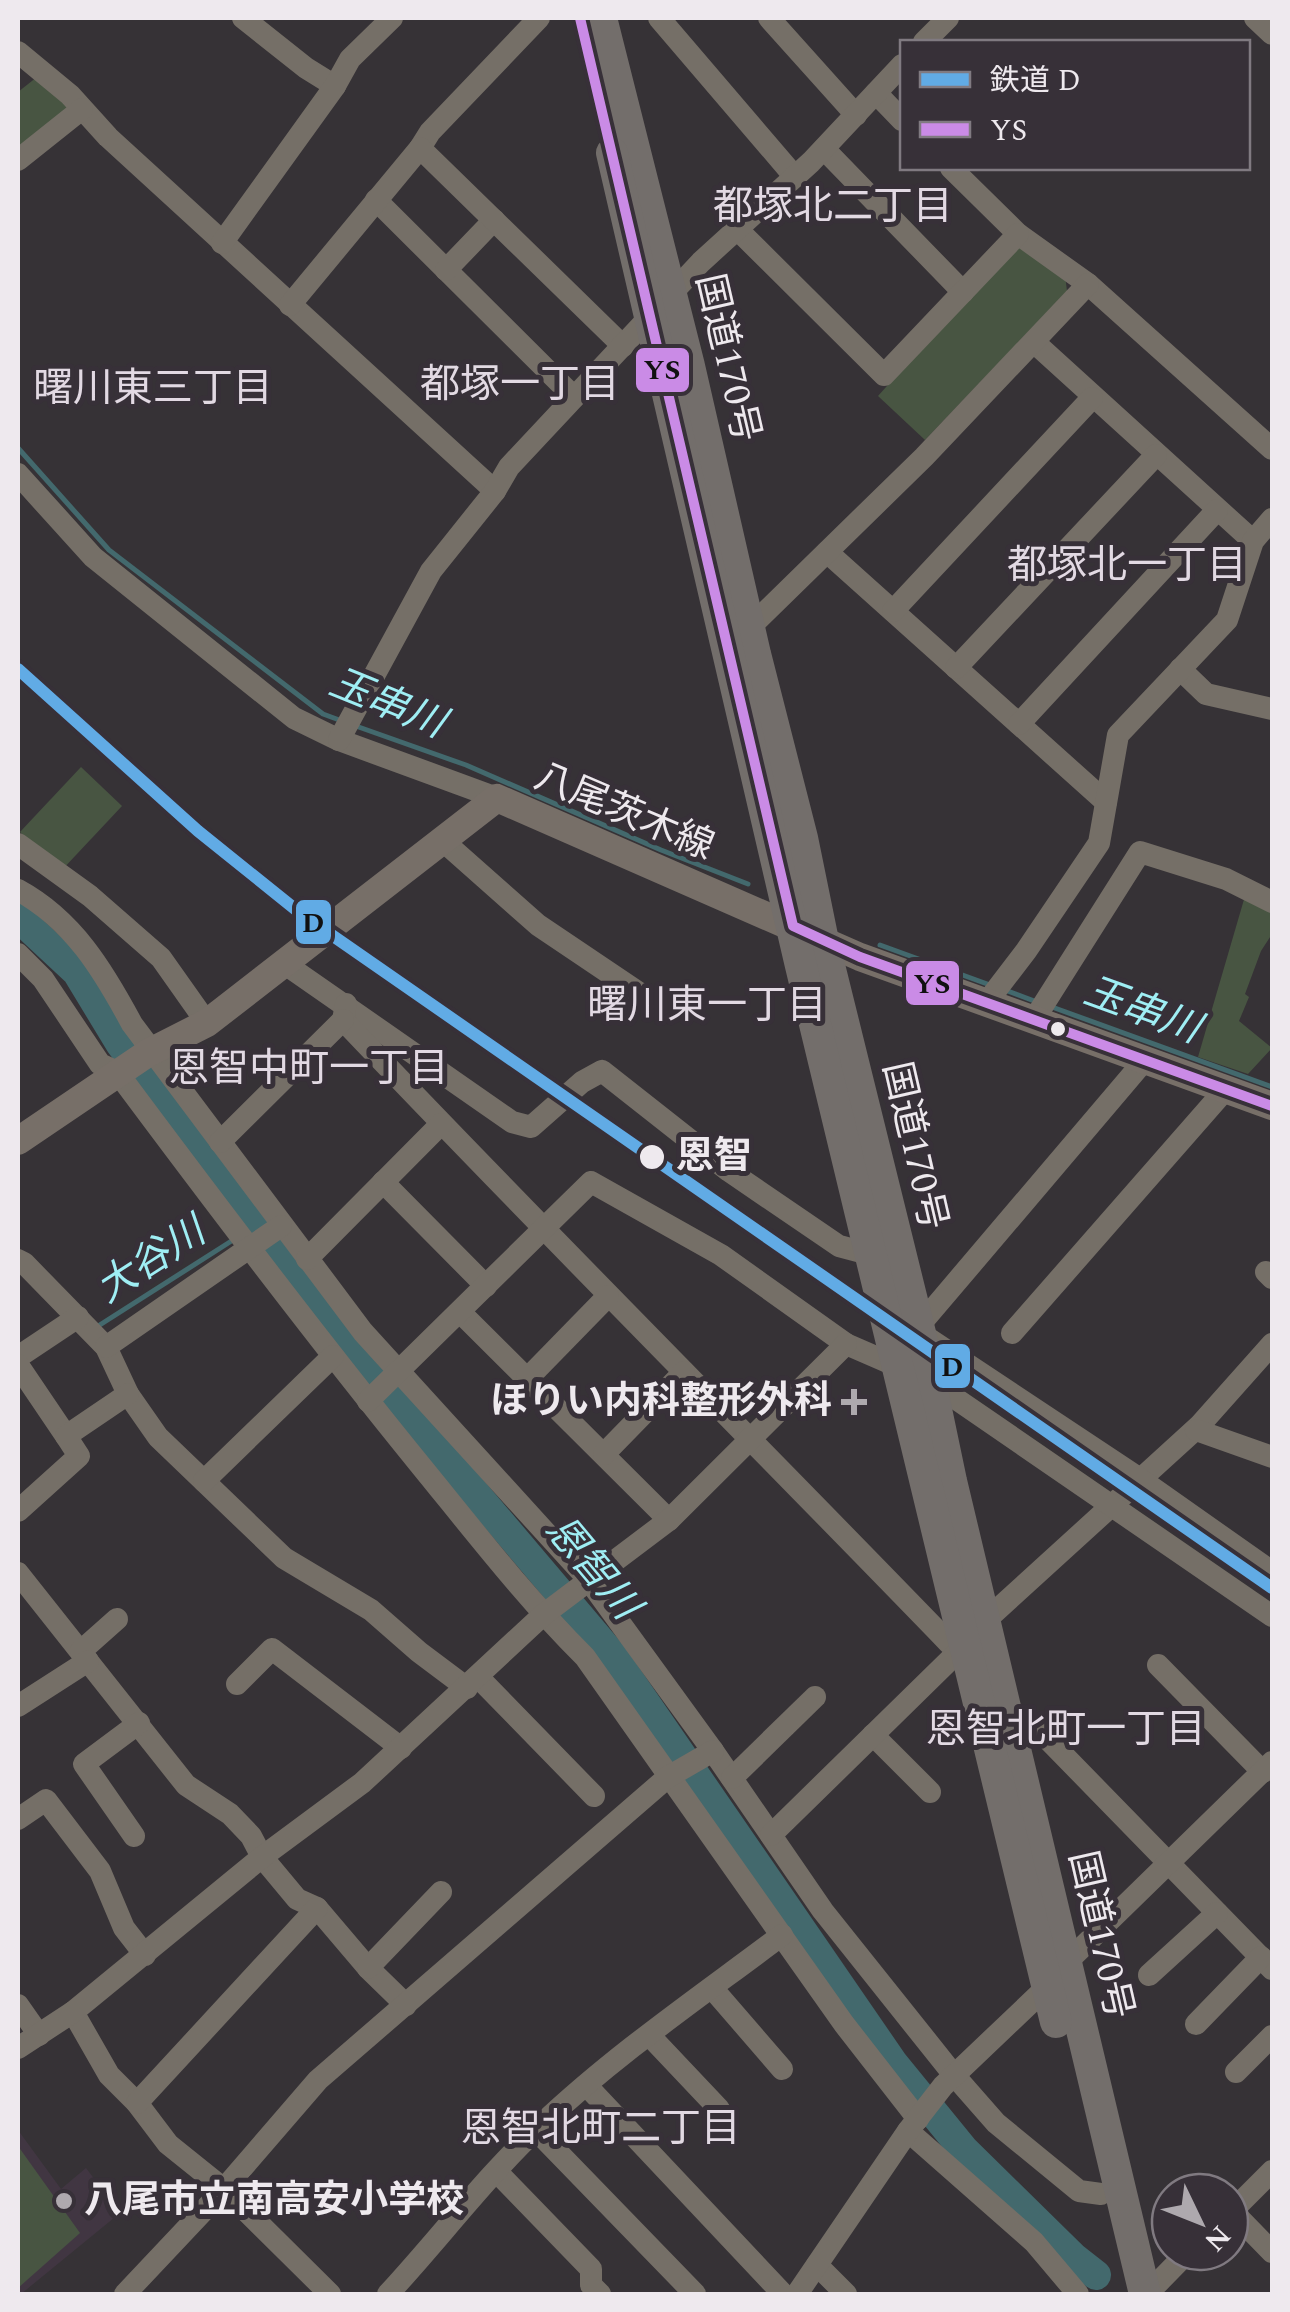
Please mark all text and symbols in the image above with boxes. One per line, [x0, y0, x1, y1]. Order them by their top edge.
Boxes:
legend [900, 40, 1250, 170]
text: 鉄道 D [990, 58, 1081, 104]
text: YS [990, 108, 1027, 154]
district label: 都塚北二丁目 [713, 177, 953, 238]
street label: 国道170号 [680, 268, 774, 448]
line badge: YS [634, 346, 691, 394]
text: YS [643, 349, 681, 392]
district label: 都塚一丁目 [420, 355, 620, 416]
district label: 曙川東三丁目 [33, 359, 273, 420]
district label: 都塚北一丁目 [1007, 536, 1247, 597]
water label: 玉串川 [320, 653, 458, 756]
street label: 八尾茨木線 [525, 748, 723, 876]
line badge: D [294, 898, 333, 946]
text: D [302, 902, 324, 945]
line badge: YS [904, 959, 961, 1007]
water label: 玉串川 [1075, 962, 1213, 1062]
text: YS [913, 963, 951, 1006]
district label: 曙川東一丁目 [587, 976, 827, 1037]
unlabelled marker [1048, 1019, 1068, 1039]
district label: 恩智中町一丁目 [169, 1039, 449, 1100]
street label: 国道170号 [867, 1056, 961, 1236]
place label: 恩智 [676, 1128, 752, 1186]
marker: 恩智 [637, 1142, 667, 1172]
water label: 大谷川 [84, 1201, 221, 1319]
line badge: D [933, 1342, 972, 1390]
text: D [941, 1346, 963, 1389]
place label: ほりい内科整形外科 [490, 1373, 832, 1431]
marker: ほりい内科整形外科 [841, 1389, 867, 1415]
water label: 恩智川 [530, 1502, 657, 1637]
district label: 恩智北町一丁目 [926, 1700, 1206, 1761]
street label: 国道170号 [1053, 1845, 1147, 2025]
district label: 恩智北町二丁目 [461, 2099, 741, 2160]
place label: 八尾市立南高安小学校 [84, 2172, 464, 2230]
north arrow [1150, 2172, 1250, 2272]
marker: 八尾市立南高安小学校 [53, 2190, 75, 2212]
text: N [1194, 2215, 1241, 2261]

